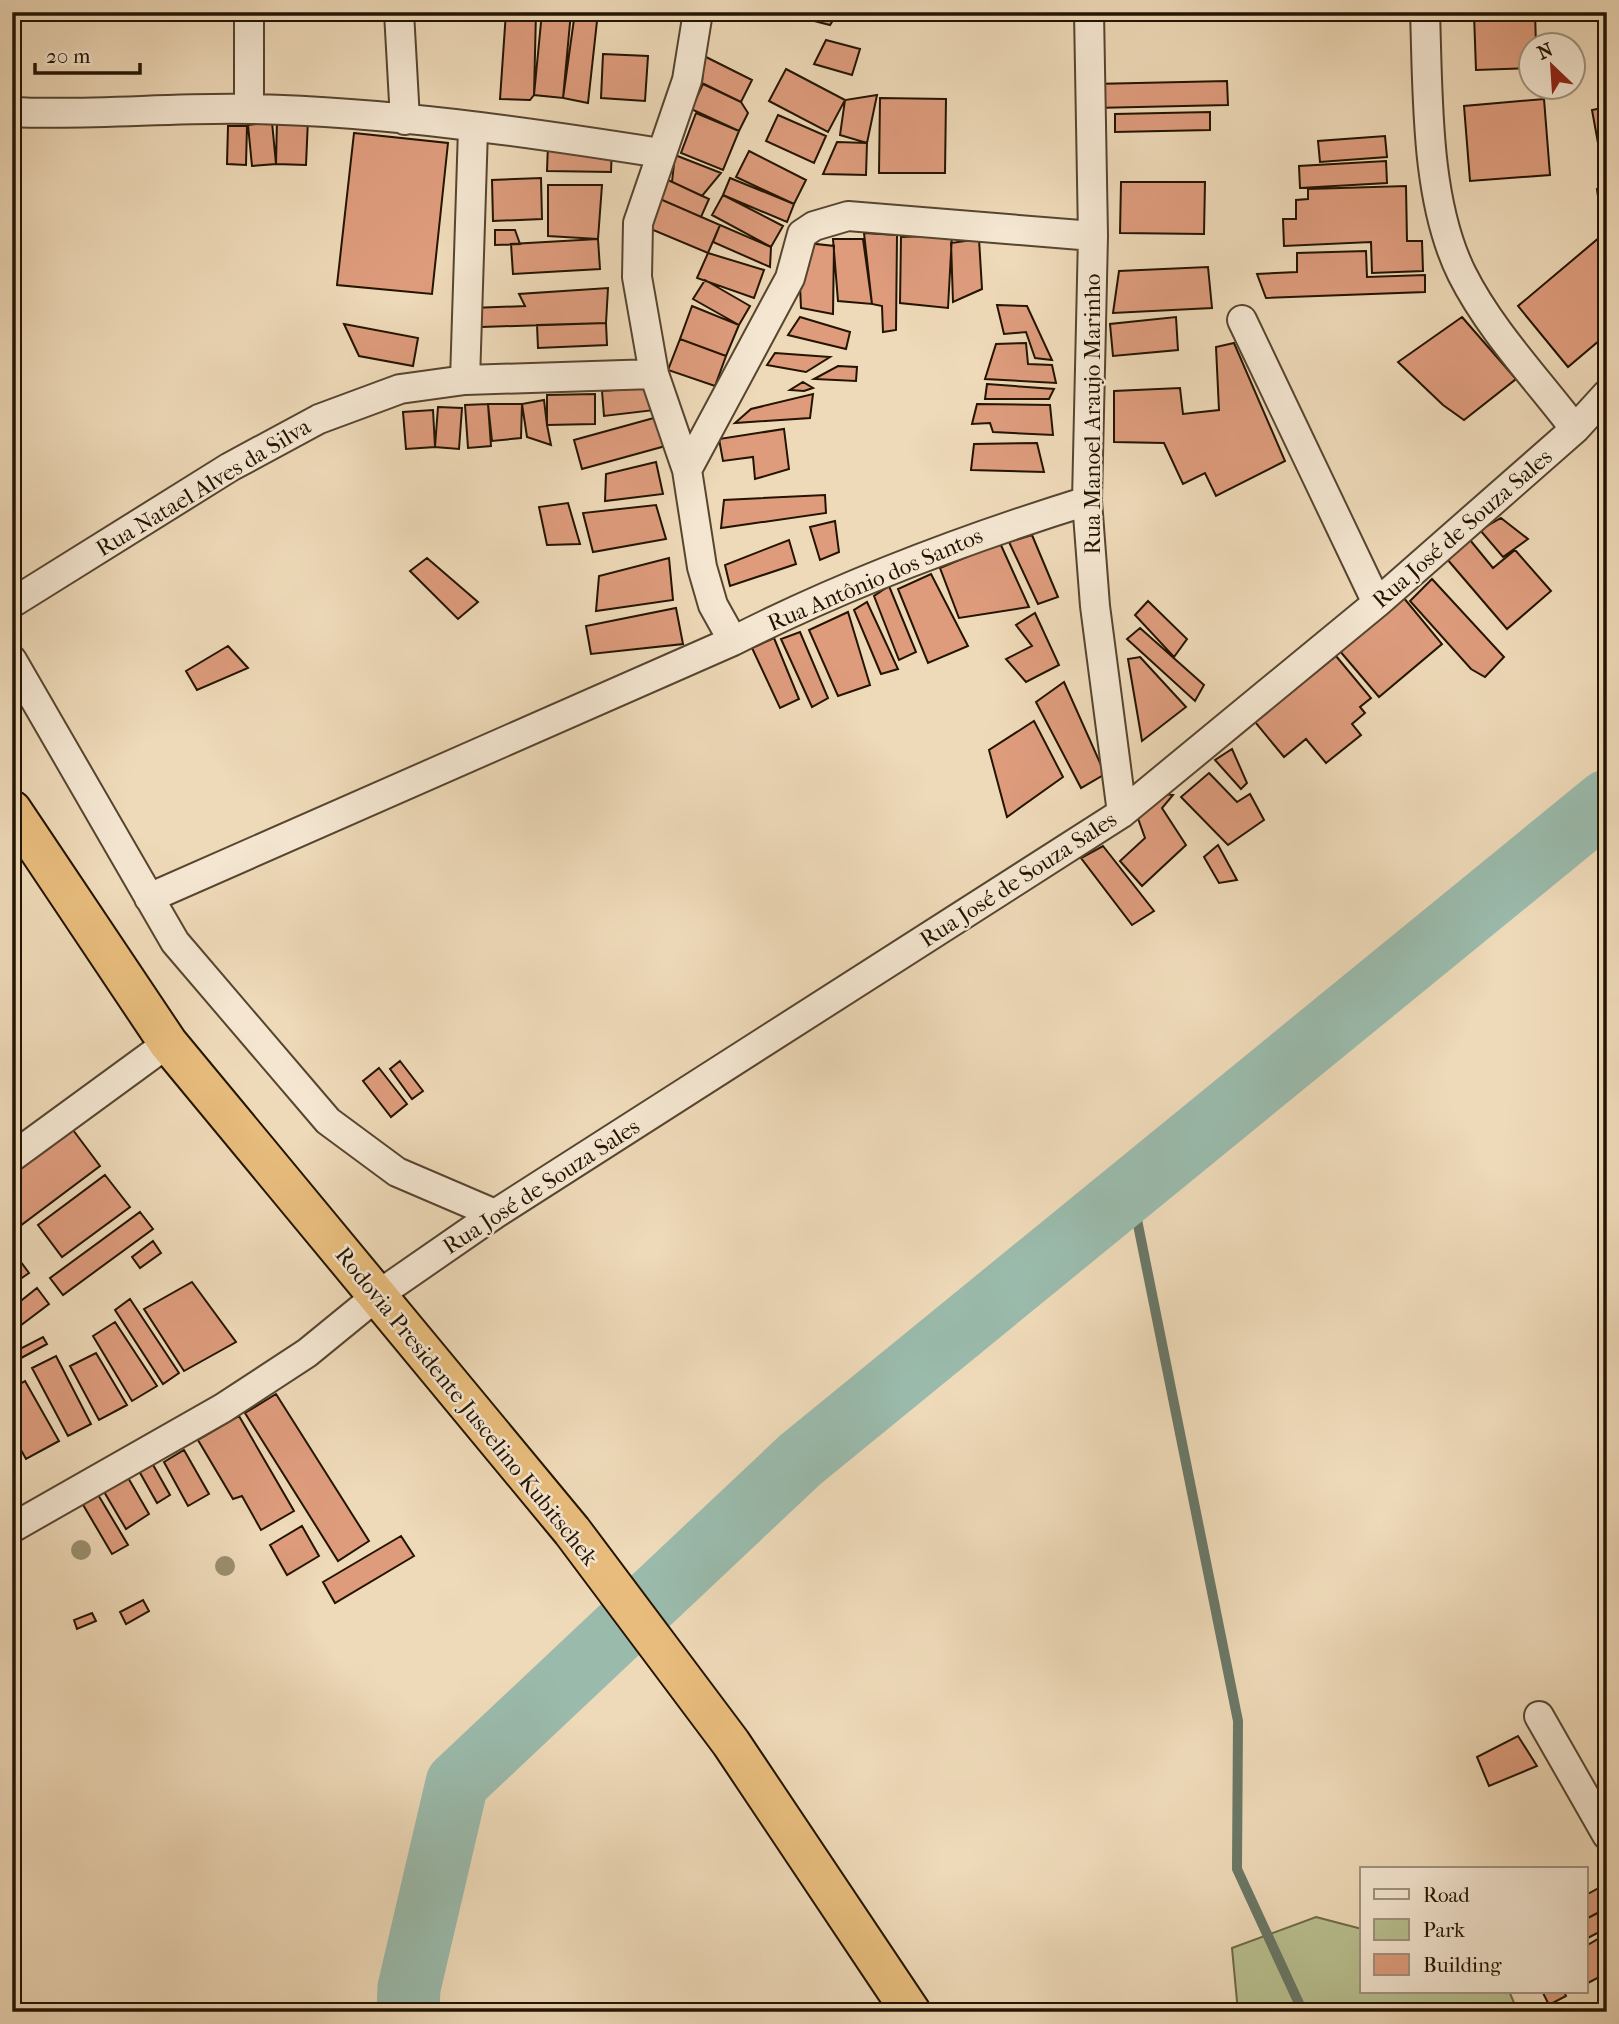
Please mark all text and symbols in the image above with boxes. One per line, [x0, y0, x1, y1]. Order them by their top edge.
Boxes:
scale bar [35, 32, 140, 76]
north arrow [1518, 32, 1588, 102]
text: N [1534, 38, 1557, 65]
text: 20 m [46, 44, 91, 68]
street label: Rua Manoel Araujo Marinho [1079, 274, 1106, 554]
street label: Rua Natael Alves da Silva [91, 412, 316, 562]
street label: Rua José de Souza Sales [1367, 443, 1558, 614]
street label: Rua Antônio dos Santos [764, 522, 987, 637]
street label: Rua José de Souza Sales [915, 806, 1122, 953]
street label: Rua José de Souza Sales [438, 1113, 645, 1260]
street label: Rodovia Presidente Juscelino Kubitschek [330, 1242, 604, 1572]
legend [1360, 1867, 1588, 1993]
text: Road [1423, 1883, 1470, 1907]
text: Park [1423, 1918, 1465, 1942]
text: Building [1423, 1953, 1502, 1977]

